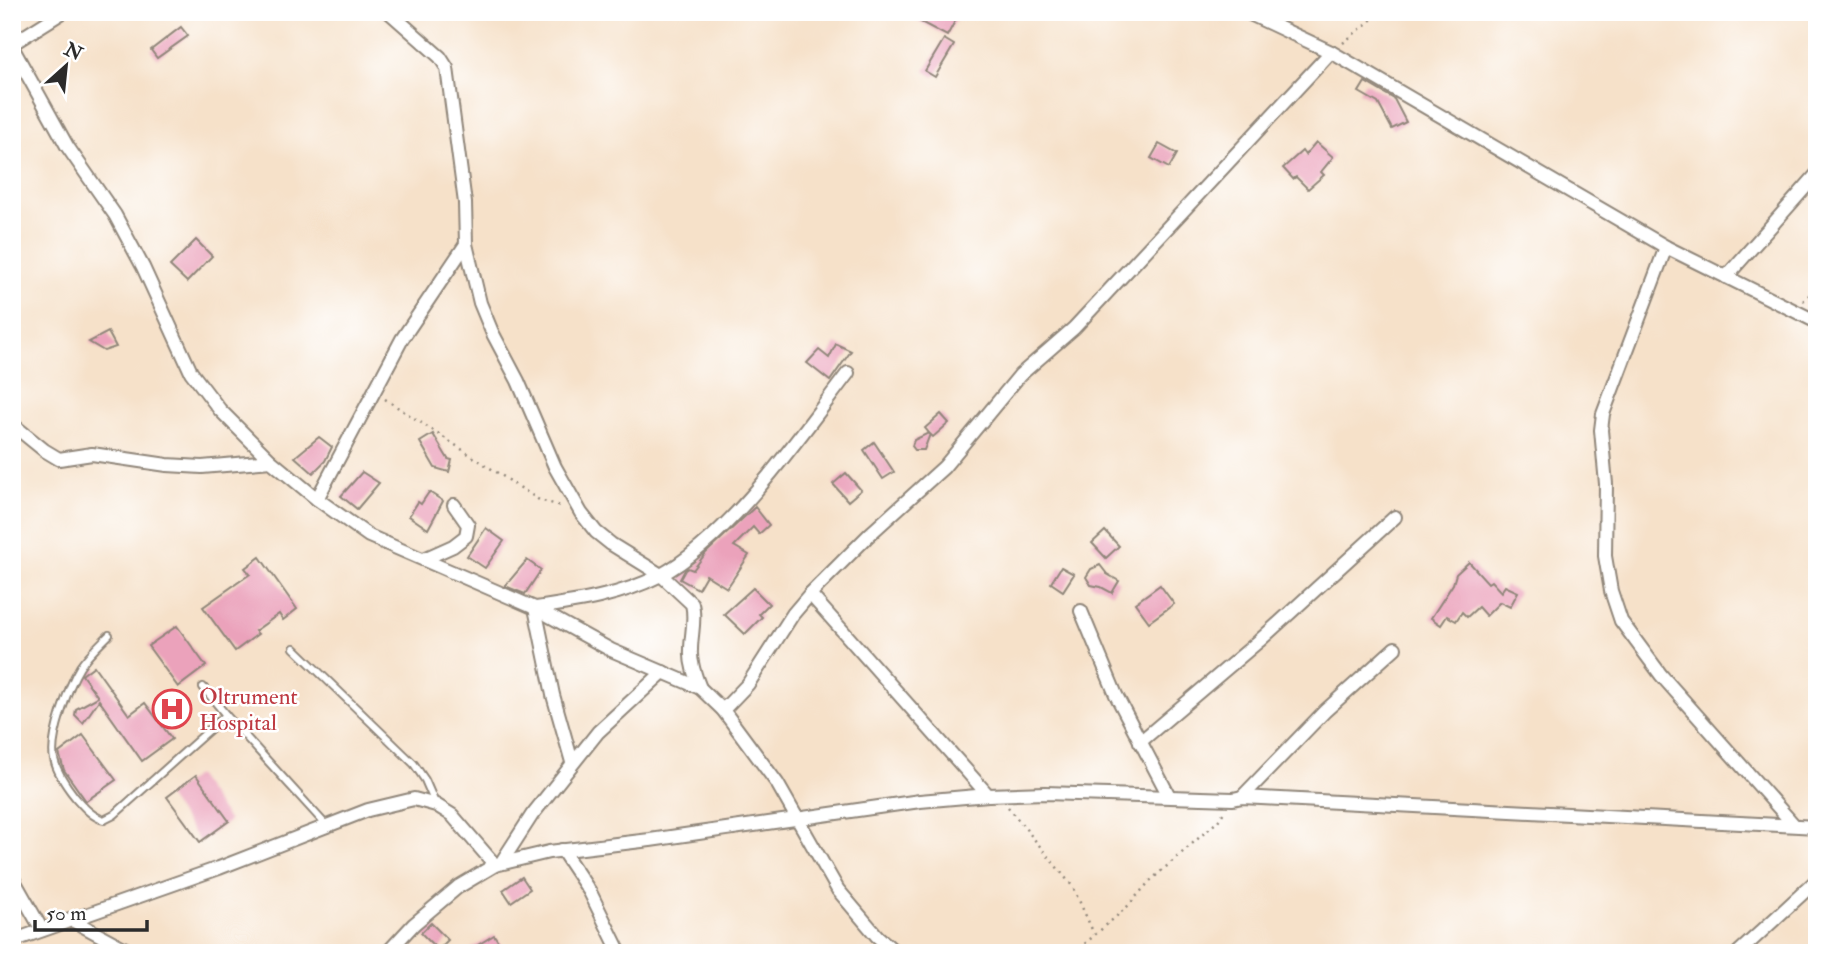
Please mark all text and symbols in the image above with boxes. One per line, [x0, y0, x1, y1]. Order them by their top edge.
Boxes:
north arrow [32, 32, 102, 102]
text: N [59, 37, 87, 67]
place label: Oltrument Hospital [199, 682, 298, 738]
hospital icon: Oltrument Hospital [151, 688, 193, 730]
scale bar [35, 888, 147, 932]
text: 50 m [46, 900, 87, 927]

